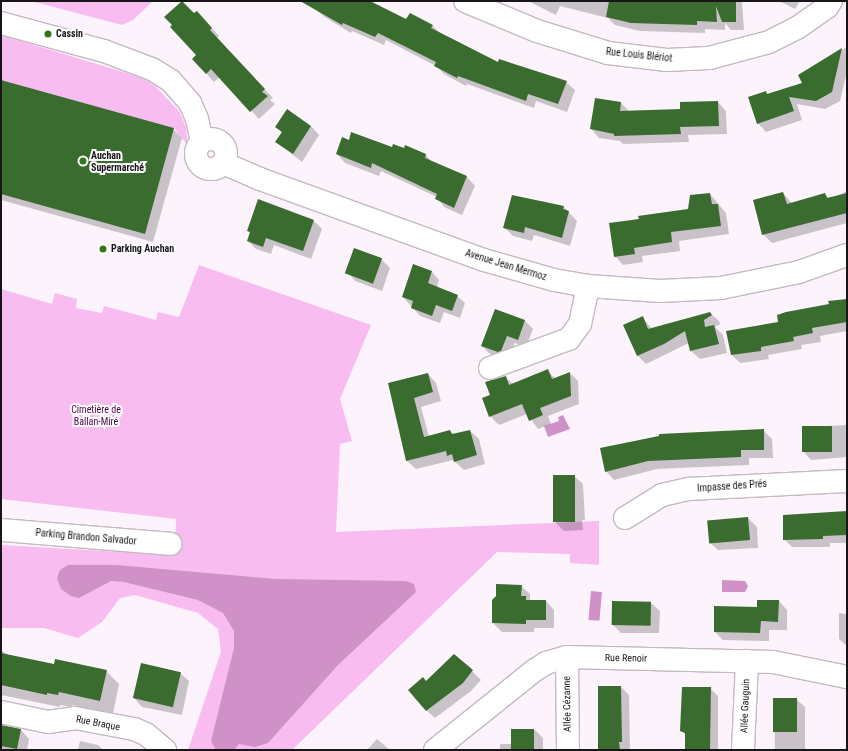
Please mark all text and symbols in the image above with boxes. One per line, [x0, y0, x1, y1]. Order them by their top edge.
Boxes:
place label: Cassin [56, 28, 83, 40]
marker: Cassin [43, 29, 53, 39]
street label: Rue Louis Blériot [605, 46, 673, 64]
place label: Auchan Supermarché [91, 149, 144, 172]
marker: Auchan Supermarché [78, 156, 88, 166]
place label: Parking Auchan [111, 243, 174, 255]
marker: Parking Auchan [98, 244, 108, 254]
street label: Avenue Jean Mermoz [464, 247, 548, 283]
park label: Cimetière de Ballan-Miré [71, 403, 121, 426]
street label: Impasse des Prés [697, 478, 767, 494]
street label: Parking Brandon Salvador [35, 527, 137, 547]
street label: Rue Renoir [605, 652, 647, 664]
street label: Allée Cézanne [561, 676, 573, 732]
street label: Allée Gauguin [738, 679, 752, 733]
street label: Rue Braque [75, 713, 121, 733]

